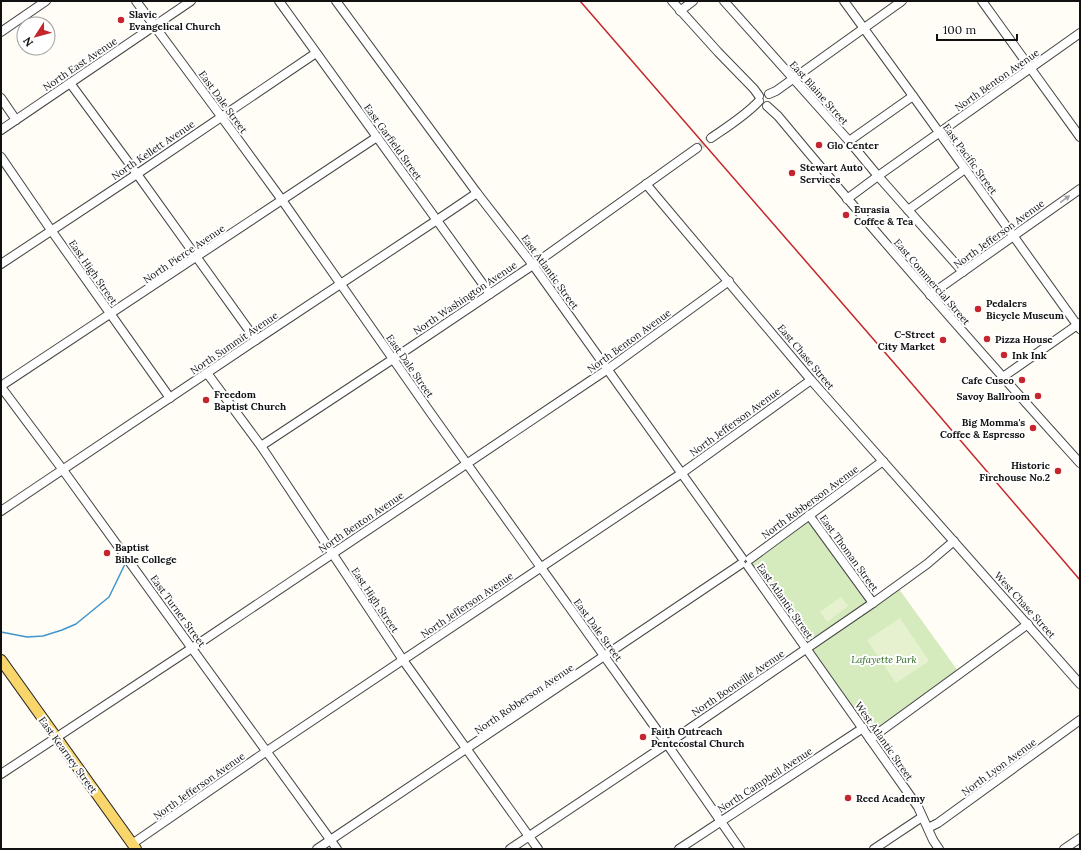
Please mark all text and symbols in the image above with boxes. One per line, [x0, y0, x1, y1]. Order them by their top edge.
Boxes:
place label: Slavic Evangelical Church [129, 8, 222, 33]
marker: Slavic Evangelical Church [116, 15, 126, 25]
north arrow [16, 16, 56, 56]
scale bar [937, 16, 1017, 42]
text: 100 m [943, 22, 976, 37]
text: N [19, 34, 36, 49]
street label: North East Avenue [40, 34, 120, 94]
street label: North Benton Avenue [952, 46, 1042, 114]
street label: East Blaine Street [787, 58, 851, 128]
street label: East Dale Street [196, 68, 250, 136]
street label: East Garfield Street [361, 101, 425, 183]
street label: North Kellett Avenue [109, 117, 198, 183]
street label: East Pacific Street [940, 121, 1000, 197]
place label: Glo Center [827, 139, 879, 152]
marker: Glo Center [814, 140, 824, 150]
place label: Stewart Auto Services [800, 161, 863, 186]
marker: Stewart Auto Services [787, 168, 797, 178]
one-way arrow [1059, 195, 1070, 204]
street label: North Jefferson Avenue [951, 196, 1047, 271]
place label: Eurasia Coffee & Tea [854, 203, 914, 228]
marker: Eurasia Coffee & Tea [841, 210, 851, 220]
street label: North Pierce Avenue [141, 221, 228, 286]
street label: East Atlantic Street [518, 232, 582, 312]
street label: East Commercial Street [891, 236, 973, 328]
street label: East High Street [66, 237, 120, 307]
street label: North Washington Avenue [411, 258, 520, 338]
place label: Pedalers Bicycle Museum [986, 297, 1065, 322]
marker: Pedalers Bicycle Museum [973, 304, 983, 314]
street label: North Benton Avenue [585, 306, 674, 376]
street label: North Summit Avenue [188, 308, 281, 377]
street label: East Chase Street [775, 322, 837, 393]
place label: C-Street City Market [878, 328, 936, 353]
street label: East Dale Street [383, 332, 437, 400]
place label: Pizza House [995, 333, 1053, 346]
marker: Pizza House [982, 334, 992, 344]
marker: C-Street City Market [938, 335, 948, 345]
place label: Ink Ink [1012, 349, 1047, 362]
marker: Ink Ink [999, 350, 1009, 360]
place label: Cafe Cusco [961, 374, 1014, 387]
marker: Cafe Cusco [1017, 375, 1027, 385]
street label: North Jefferson Avenue [687, 384, 783, 459]
place label: Freedom Baptist Church [214, 388, 287, 413]
place label: Savoy Ballroom [957, 390, 1031, 403]
marker: Savoy Ballroom [1033, 391, 1043, 401]
marker: Freedom Baptist Church [201, 395, 211, 405]
place label: Big Momma's Coffee & Espresso [940, 416, 1025, 441]
marker: Big Momma's Coffee & Espresso [1028, 423, 1038, 433]
place label: Historic Firehouse No.2 [979, 459, 1051, 484]
street label: North Robberson Avenue [759, 462, 862, 542]
marker: Historic Firehouse No.2 [1053, 466, 1063, 476]
street label: North Benton Avenue [316, 488, 407, 555]
street label: East Thoman Street [817, 512, 881, 594]
place label: Baptist Bible College [115, 541, 177, 566]
marker: Baptist Bible College [102, 548, 112, 558]
street label: East Atlantic Street [754, 561, 816, 641]
street label: East High Street [348, 565, 402, 635]
street label: North Jefferson Avenue [418, 569, 516, 641]
street label: West Chase Street [992, 569, 1058, 641]
street label: East Turner Street [148, 572, 209, 650]
street label: East Dale Street [571, 596, 625, 664]
street label: North Boonville Avenue [689, 647, 787, 719]
park label: Lafayette Park [851, 653, 917, 666]
street label: North Robberson Avenue [472, 661, 577, 737]
street label: West Atlantic Street [852, 699, 916, 783]
street label: East Kearney Street [36, 714, 100, 796]
place label: Faith Outreach Pentecostal Church [651, 725, 745, 750]
marker: Faith Outreach Pentecostal Church [638, 732, 648, 742]
street label: North Lyon Avenue [959, 735, 1039, 799]
street label: North Campbell Avenue [715, 744, 815, 816]
street label: North Jefferson Avenue [151, 749, 248, 823]
place label: Reed Academy [856, 792, 925, 805]
marker: Reed Academy [843, 793, 853, 803]

